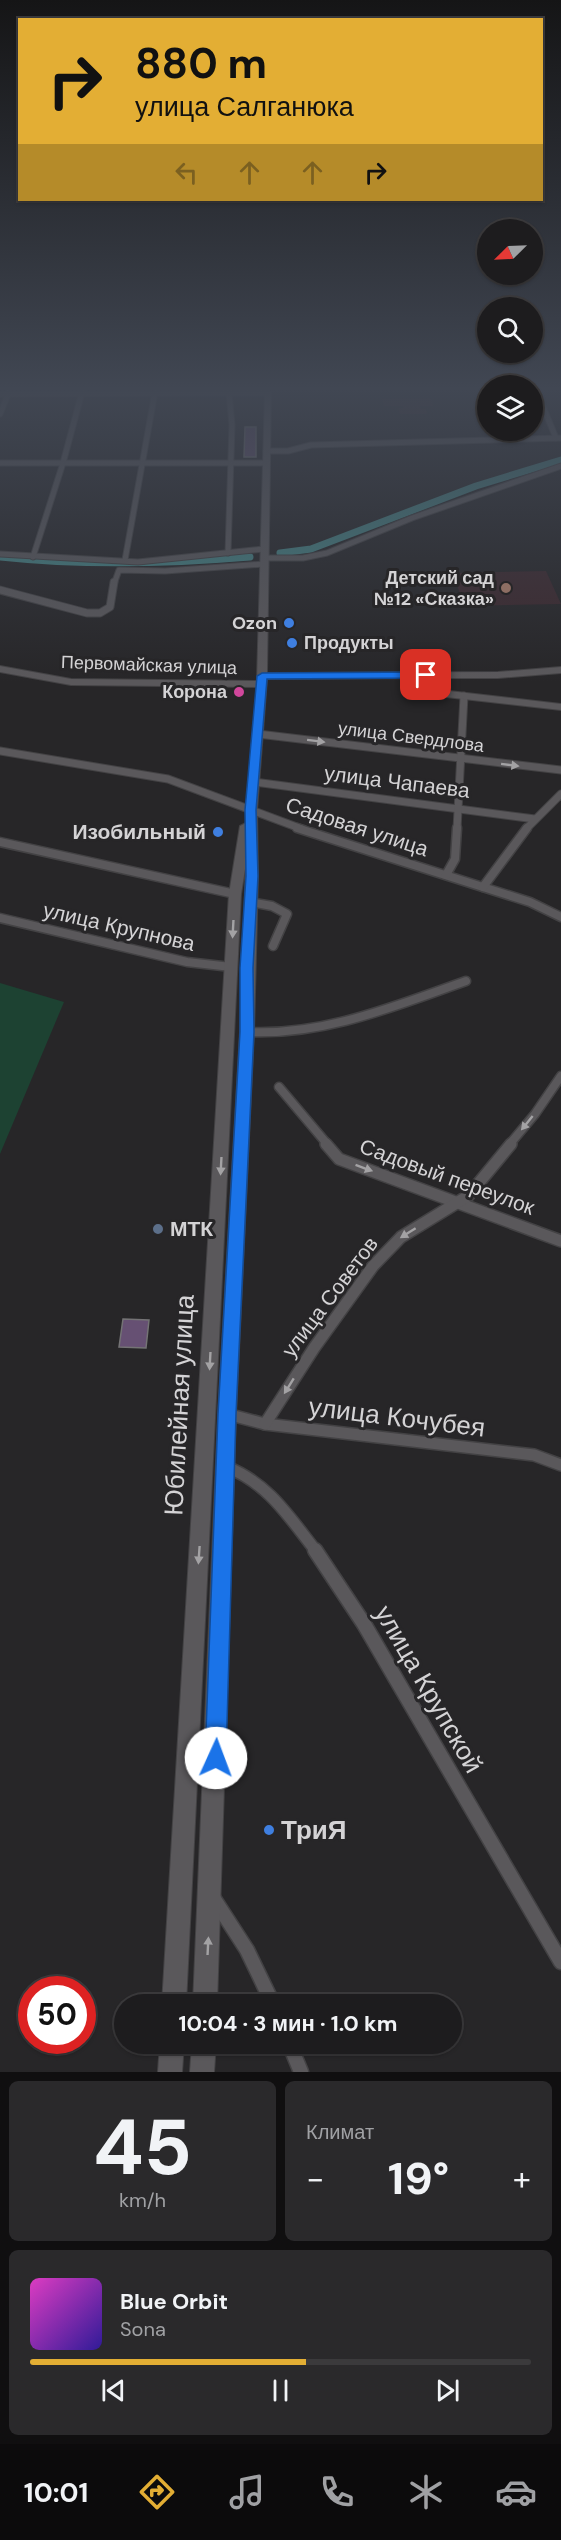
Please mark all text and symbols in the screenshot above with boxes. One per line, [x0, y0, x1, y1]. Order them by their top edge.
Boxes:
text: 880 m [135, 36, 267, 91]
icon: right [36, 42, 114, 120]
text: улица Салганюка [135, 89, 354, 124]
icon: left [170, 156, 203, 189]
icon: ahead [233, 156, 266, 189]
icon: ahead [296, 156, 329, 189]
icon: right [359, 156, 392, 189]
north arrow [477, 219, 543, 285]
map controls [477, 219, 543, 441]
button: search [477, 297, 543, 363]
button: layers [477, 375, 543, 441]
place label: Детский сад №12 «Сказка» [374, 566, 495, 611]
marker: Детский сад №12 «Сказка» [499, 581, 513, 595]
place label: Ozon [232, 611, 277, 635]
marker: Ozon [282, 616, 296, 630]
place label: Продукты [304, 631, 394, 655]
marker: Продукты [285, 636, 299, 650]
pin [400, 649, 451, 700]
street label: Первомайская улица [61, 650, 238, 680]
icon: arrive [409, 658, 442, 691]
place label: Корона [162, 680, 228, 704]
marker: Корона [232, 685, 246, 699]
street label: улица Свердлова [337, 716, 486, 758]
one-way arrow [307, 736, 326, 746]
street label: улица Чапаева [323, 759, 472, 805]
one-way arrow [500, 760, 519, 769]
street label: Садовая улица [282, 791, 432, 863]
place label: Изобильный [73, 818, 206, 846]
marker: Изобильный [211, 825, 225, 839]
street label: улица Крупнова [40, 896, 198, 958]
one-way arrow [229, 920, 238, 939]
one-way arrow [521, 1116, 533, 1131]
street label: Садовый переулок [356, 1132, 539, 1222]
one-way arrow [217, 1157, 226, 1176]
one-way arrow [355, 1163, 373, 1173]
place label: МТК [170, 1215, 213, 1243]
marker: МТК [151, 1222, 165, 1236]
one-way arrow [400, 1227, 416, 1238]
street label: улица Советов [275, 1231, 385, 1363]
street label: Юбилейная улица [156, 1293, 202, 1516]
one-way arrow [205, 1351, 214, 1370]
one-way arrow [284, 1378, 295, 1394]
street label: улица Кочубея [307, 1389, 487, 1445]
one-way arrow [194, 1546, 204, 1565]
street label: улица Крупской [367, 1599, 491, 1779]
position arrow [184, 1726, 248, 1790]
place label: ТриЯ [281, 1813, 346, 1847]
marker: ТриЯ [262, 1823, 276, 1837]
one-way arrow [204, 1936, 213, 1955]
speed limit sign: 50 [18, 1976, 96, 2054]
text: 10:04 · 3 мин · 1.0 km [179, 2009, 397, 2038]
text: 45 [93, 2097, 192, 2198]
text: Климат [306, 2119, 374, 2145]
text: 19° [388, 2149, 449, 2208]
text: − [306, 2157, 324, 2200]
text: + [513, 2157, 531, 2200]
text: km/h [119, 2187, 166, 2213]
text: Blue Orbit [120, 2287, 228, 2316]
text: Sona [120, 2316, 166, 2342]
icon: previous [97, 2374, 130, 2407]
icon: pause [264, 2374, 297, 2407]
icon: next [431, 2374, 464, 2407]
icon: directions [136, 2471, 178, 2513]
icon: music [226, 2471, 268, 2513]
icon: phone [316, 2471, 358, 2513]
icon: climate [405, 2471, 447, 2513]
icon: car [495, 2471, 537, 2513]
text: 10:01 [24, 2475, 88, 2510]

